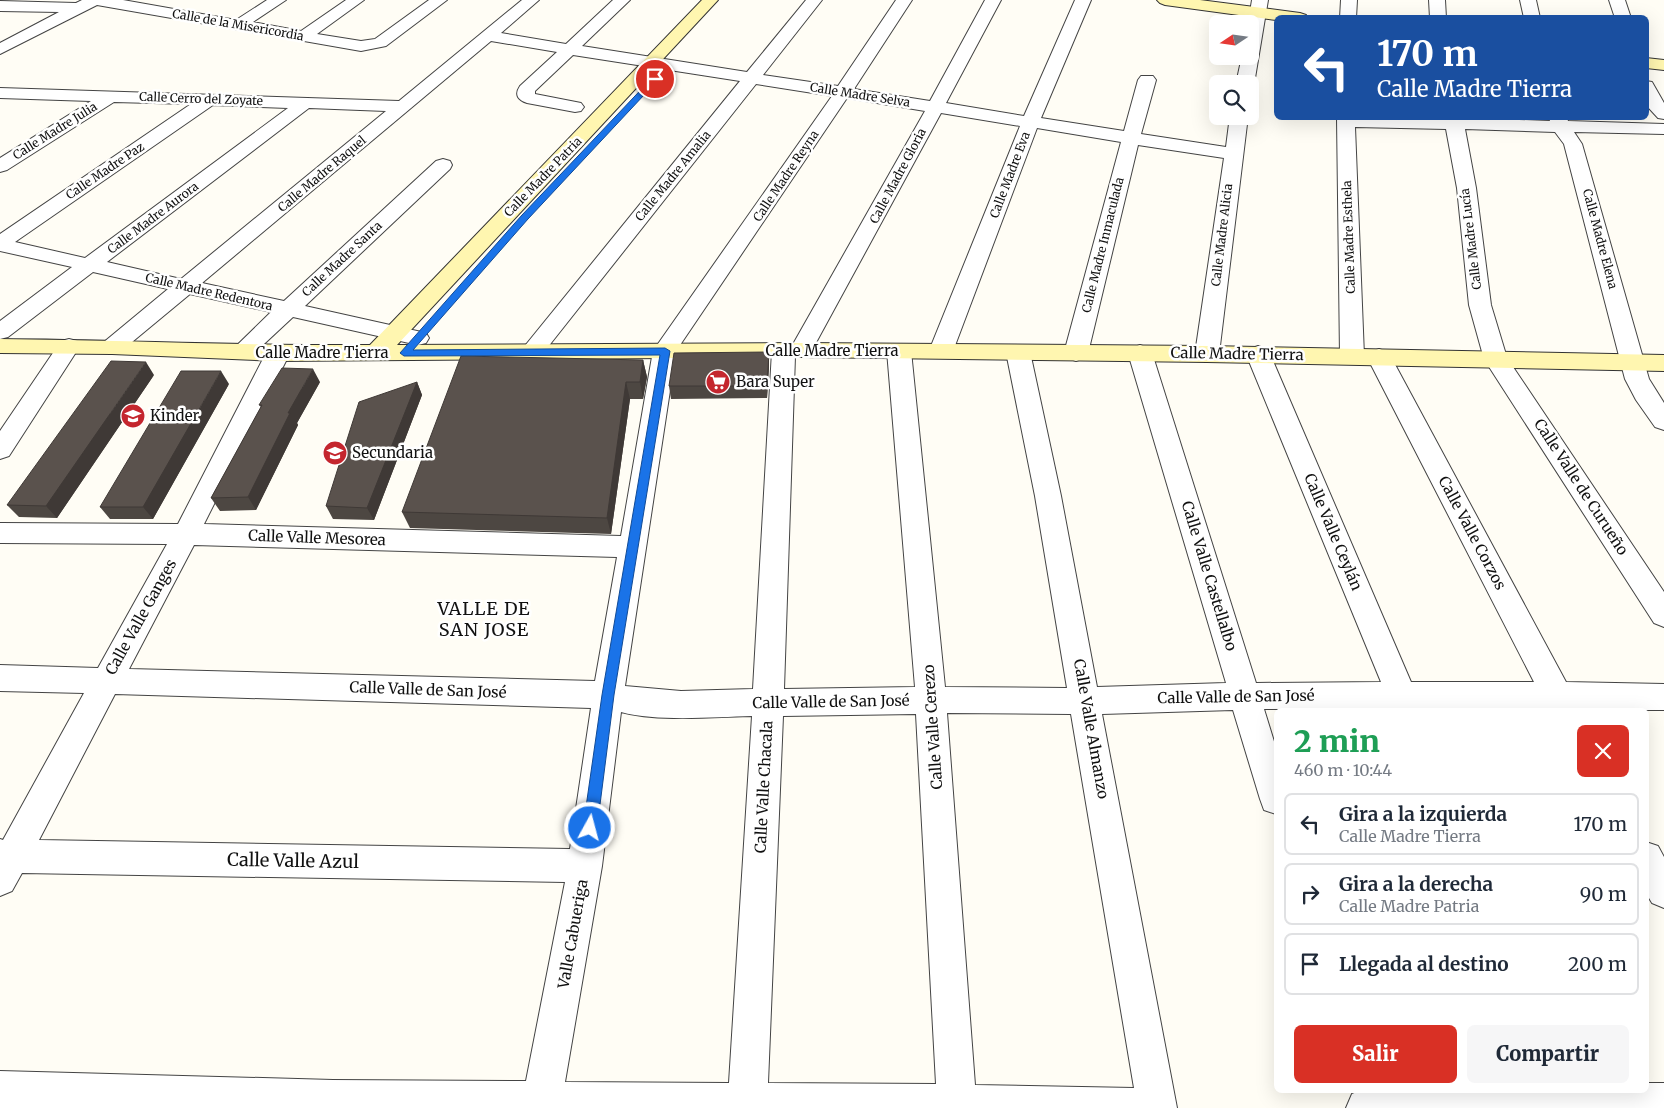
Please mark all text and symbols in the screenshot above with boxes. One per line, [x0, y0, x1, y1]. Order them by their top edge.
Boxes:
street label: Calle de la Misericordia [171, 6, 305, 44]
north arrow [1209, 15, 1259, 65]
map controls [1209, 15, 1259, 125]
text: 170 m [1377, 32, 1478, 76]
icon: left [1294, 35, 1359, 100]
pin [634, 58, 676, 100]
icon: arrive [641, 65, 669, 93]
button: search [1209, 75, 1259, 125]
text: Calle Madre Tierra [1377, 75, 1572, 103]
street label: Calle Madre Selva [809, 79, 912, 110]
street label: Calle Cerro del Zoyate [139, 89, 263, 108]
street label: Calle Madre Julia [10, 98, 100, 162]
street label: Calle Madre Gloria [866, 125, 929, 226]
street label: Calle Madre Amalia [632, 127, 714, 224]
street label: Calle Madre Reyna [750, 127, 822, 224]
street label: Calle Madre Eva [986, 129, 1033, 220]
street label: Calle Madre Raquel [275, 132, 369, 215]
street label: Calle Madre Patria [501, 133, 585, 220]
street label: Calle Madre Paz [63, 139, 147, 202]
street label: Calle Madre Inmaculada [1078, 175, 1127, 314]
street label: Calle Madre Aurora [104, 178, 202, 257]
street label: Calle Madre Esthela [1339, 180, 1358, 294]
street label: Calle Madre Alicia [1208, 182, 1235, 287]
street label: Calle Madre Lucía [1457, 187, 1484, 291]
street label: Calle Madre Elena [1580, 187, 1621, 291]
street label: Calle Madre Santa [299, 217, 385, 299]
street label: Calle Madre Redentora [144, 270, 275, 314]
street label: Calle Madre Tierra [765, 341, 899, 360]
street label: Calle Madre Tierra [255, 343, 389, 362]
street label: Calle Madre Tierra [1170, 343, 1304, 364]
supermarket icon: Bara Super [705, 369, 731, 395]
place label: Bara Super [736, 372, 815, 391]
school or university icon: Kinder [120, 403, 146, 429]
place label: Kinder [150, 406, 200, 425]
street label: Calle Valle de Curueño [1530, 415, 1633, 559]
school or university icon: Secundaria [322, 440, 348, 466]
place label: Secundaria [352, 443, 433, 462]
street label: Calle Valle Ceylán [1300, 470, 1367, 593]
street label: Calle Valle Corzos [1434, 473, 1510, 593]
street label: Calle Valle Castellalbo [1178, 499, 1241, 653]
street label: Calle Valle Mesorea [248, 526, 386, 549]
street label: Calle Valle Ganges [101, 555, 180, 678]
district label: VALLE DE SAN JOSE [436, 597, 531, 641]
street label: Calle Valle Almanzo [1070, 657, 1113, 801]
street label: Calle Valle Cerezo [919, 664, 946, 790]
street label: Calle Valle de San José [349, 677, 507, 702]
street label: Calle Valle de San José [1157, 686, 1315, 707]
street label: Calle Valle de San José [752, 691, 910, 712]
street label: Calle Valle Chacala [751, 720, 776, 854]
text: 2 min [1294, 722, 1380, 760]
button: close [1577, 725, 1629, 777]
text: 460 m · 10:44 [1294, 760, 1392, 780]
position arrow [563, 801, 615, 853]
text: Gira a la izquierda [1339, 802, 1507, 826]
icon: left [1296, 810, 1324, 838]
text: 170 m [1574, 812, 1627, 836]
text: Calle Madre Tierra [1339, 826, 1481, 846]
street label: Calle Valle Azul [227, 848, 359, 873]
text: Gira a la derecha [1339, 872, 1493, 896]
street label: Valle Cabueriga [553, 878, 591, 991]
icon: right [1296, 880, 1324, 908]
text: 90 m [1580, 882, 1627, 906]
text: Calle Madre Patria [1339, 896, 1479, 916]
icon: arrive [1296, 950, 1324, 978]
text: Llegada al destino [1339, 952, 1509, 976]
text: 200 m [1568, 952, 1627, 976]
button: Salir [1294, 1025, 1457, 1083]
button: Compartir [1467, 1025, 1629, 1083]

